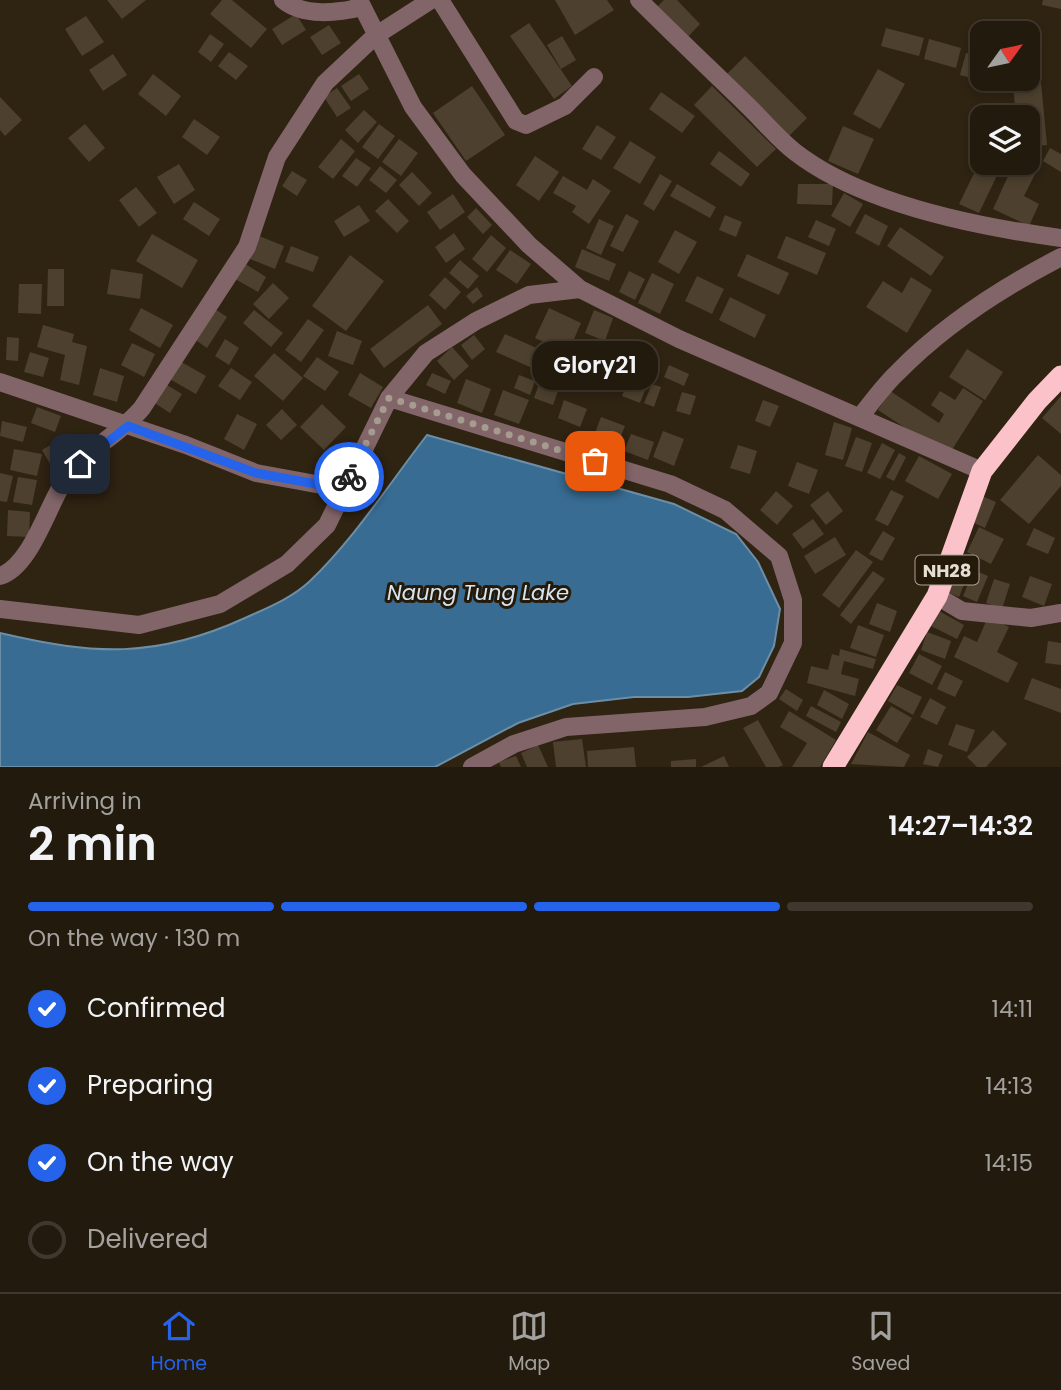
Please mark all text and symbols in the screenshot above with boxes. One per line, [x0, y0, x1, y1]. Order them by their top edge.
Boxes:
north arrow [970, 21, 1040, 91]
map controls [970, 21, 1040, 175]
button: layers [970, 105, 1040, 175]
callout: Glory21 [532, 342, 658, 391]
text: Glory21 [553, 349, 637, 381]
pin [565, 431, 625, 491]
pin [50, 434, 110, 494]
courier [314, 442, 384, 512]
icon: bag [576, 442, 614, 480]
icon: home [61, 445, 99, 483]
icon: bike [330, 458, 368, 496]
road number: NH28 [916, 556, 978, 584]
water label: Naung Tung Lake [387, 578, 569, 607]
text: Arriving in [28, 785, 142, 817]
text: 14:27–14:32 [888, 808, 1033, 844]
text: 2 min [28, 812, 157, 876]
text: On the way · 130 m [28, 922, 240, 954]
icon: check [28, 990, 66, 1028]
text: Confirmed [87, 990, 225, 1026]
text: 14:11 [992, 993, 1033, 1025]
icon: check [28, 1067, 66, 1105]
text: Preparing [87, 1067, 213, 1103]
text: 14:13 [985, 1070, 1033, 1102]
icon: check [28, 1144, 66, 1182]
text: On the way [87, 1144, 234, 1180]
text: 14:15 [984, 1147, 1033, 1179]
text: Delivered [87, 1221, 208, 1257]
tab: Home [150, 1307, 207, 1378]
tab: Map [508, 1307, 550, 1378]
tab: Saved [851, 1307, 910, 1378]

